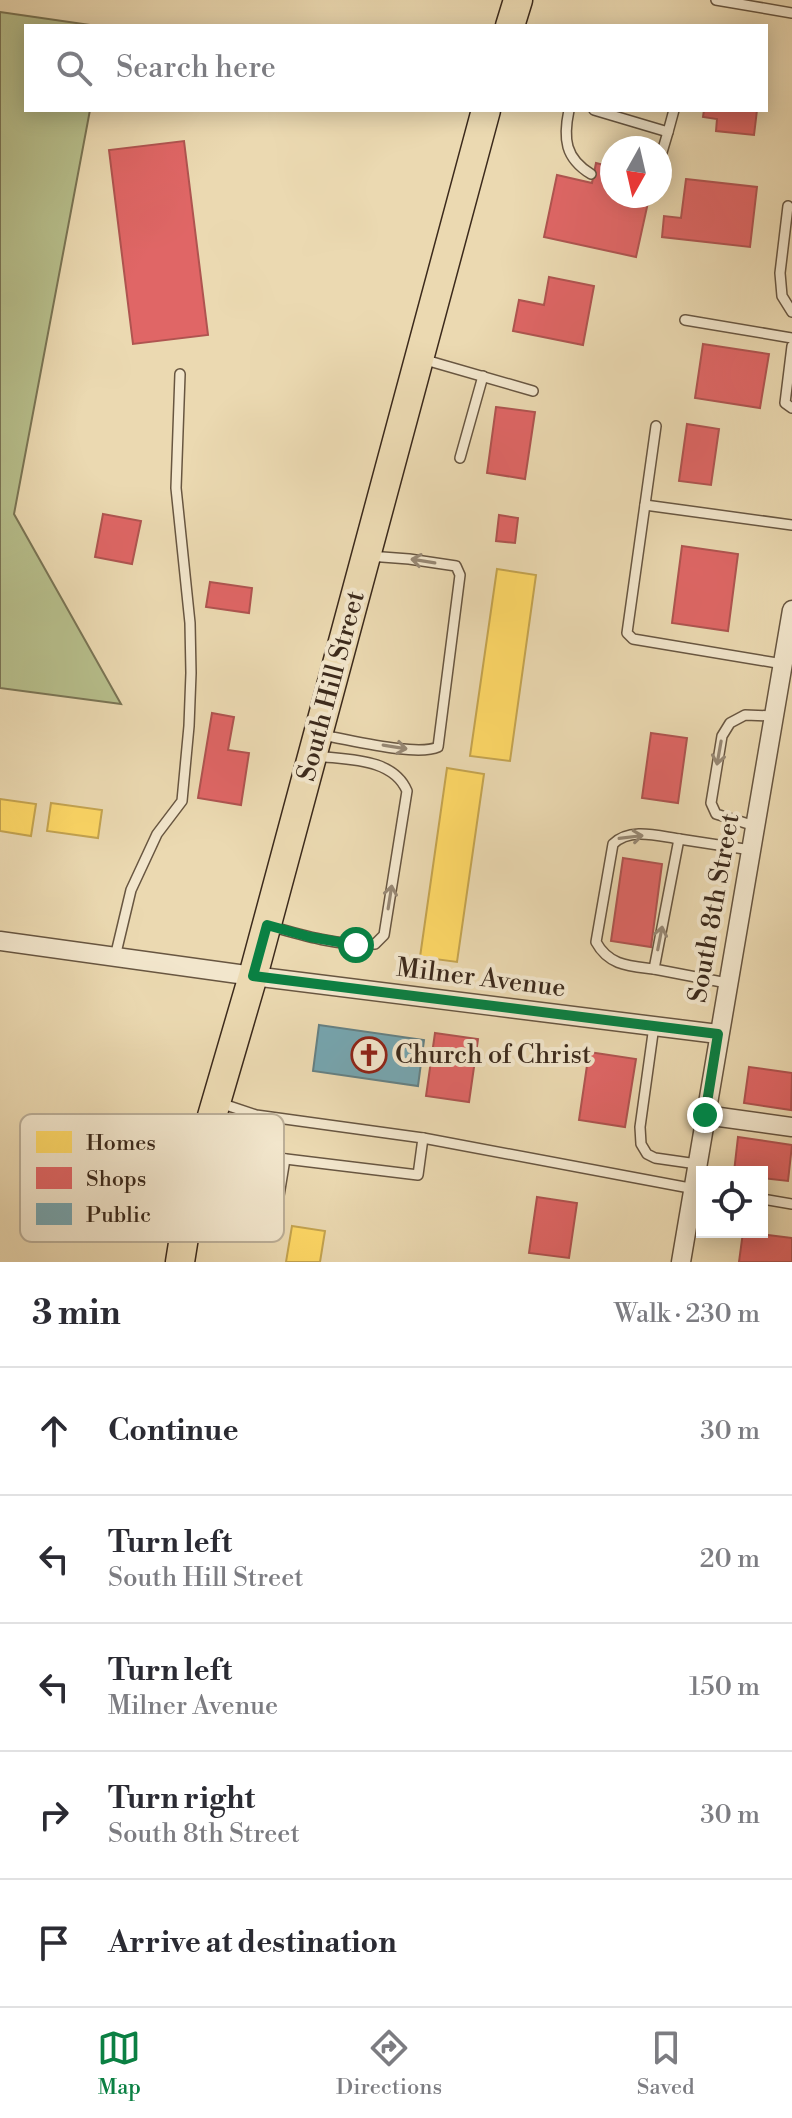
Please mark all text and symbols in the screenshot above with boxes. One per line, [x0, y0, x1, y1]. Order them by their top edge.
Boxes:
search box [24, 24, 768, 112]
icon: search [52, 46, 96, 90]
text: Search here [116, 49, 276, 87]
north arrow [600, 136, 672, 208]
one-way arrow [411, 553, 436, 568]
street label: South Hill Street [290, 587, 372, 785]
one-way arrow [382, 740, 407, 755]
one-way arrow [711, 740, 726, 765]
street label: South 8th Street [682, 811, 746, 1005]
one-way arrow [618, 829, 644, 844]
one-way arrow [383, 885, 398, 910]
one-way arrow [654, 926, 669, 951]
route start [338, 927, 374, 963]
street label: Milner Avenue [395, 952, 567, 1004]
church icon: Church of Christ [350, 1036, 388, 1074]
place label: Church of Christ [395, 1039, 591, 1071]
route end [687, 1097, 723, 1133]
legend [20, 1114, 284, 1242]
text: Homes [86, 1130, 156, 1157]
text: Shops [86, 1166, 146, 1193]
map controls [696, 1166, 768, 1238]
button: locate [696, 1166, 768, 1238]
text: Public [86, 1202, 151, 1229]
text: 3 min [32, 1293, 121, 1335]
text: Walk · 230 m [614, 1298, 760, 1330]
icon: ahead [32, 1409, 76, 1453]
text: Continue [108, 1412, 239, 1450]
text: 30 m [700, 1415, 760, 1447]
text: Turn left [108, 1524, 232, 1562]
icon: left [32, 1537, 76, 1581]
text: 20 m [700, 1543, 760, 1575]
text: South Hill Street [108, 1562, 304, 1594]
text: Turn left [108, 1652, 232, 1690]
icon: left [32, 1665, 76, 1709]
text: 150 m [689, 1671, 760, 1703]
text: Milner Avenue [108, 1690, 278, 1722]
text: Turn right [108, 1780, 255, 1818]
icon: right [32, 1793, 76, 1837]
text: 30 m [700, 1799, 760, 1831]
text: South 8th Street [108, 1818, 300, 1850]
icon: arrive [32, 1921, 76, 1965]
text: Arrive at destination [108, 1924, 397, 1962]
tab: Map [97, 2026, 141, 2101]
tab: Directions [336, 2026, 442, 2101]
tab: Saved [637, 2026, 695, 2101]

